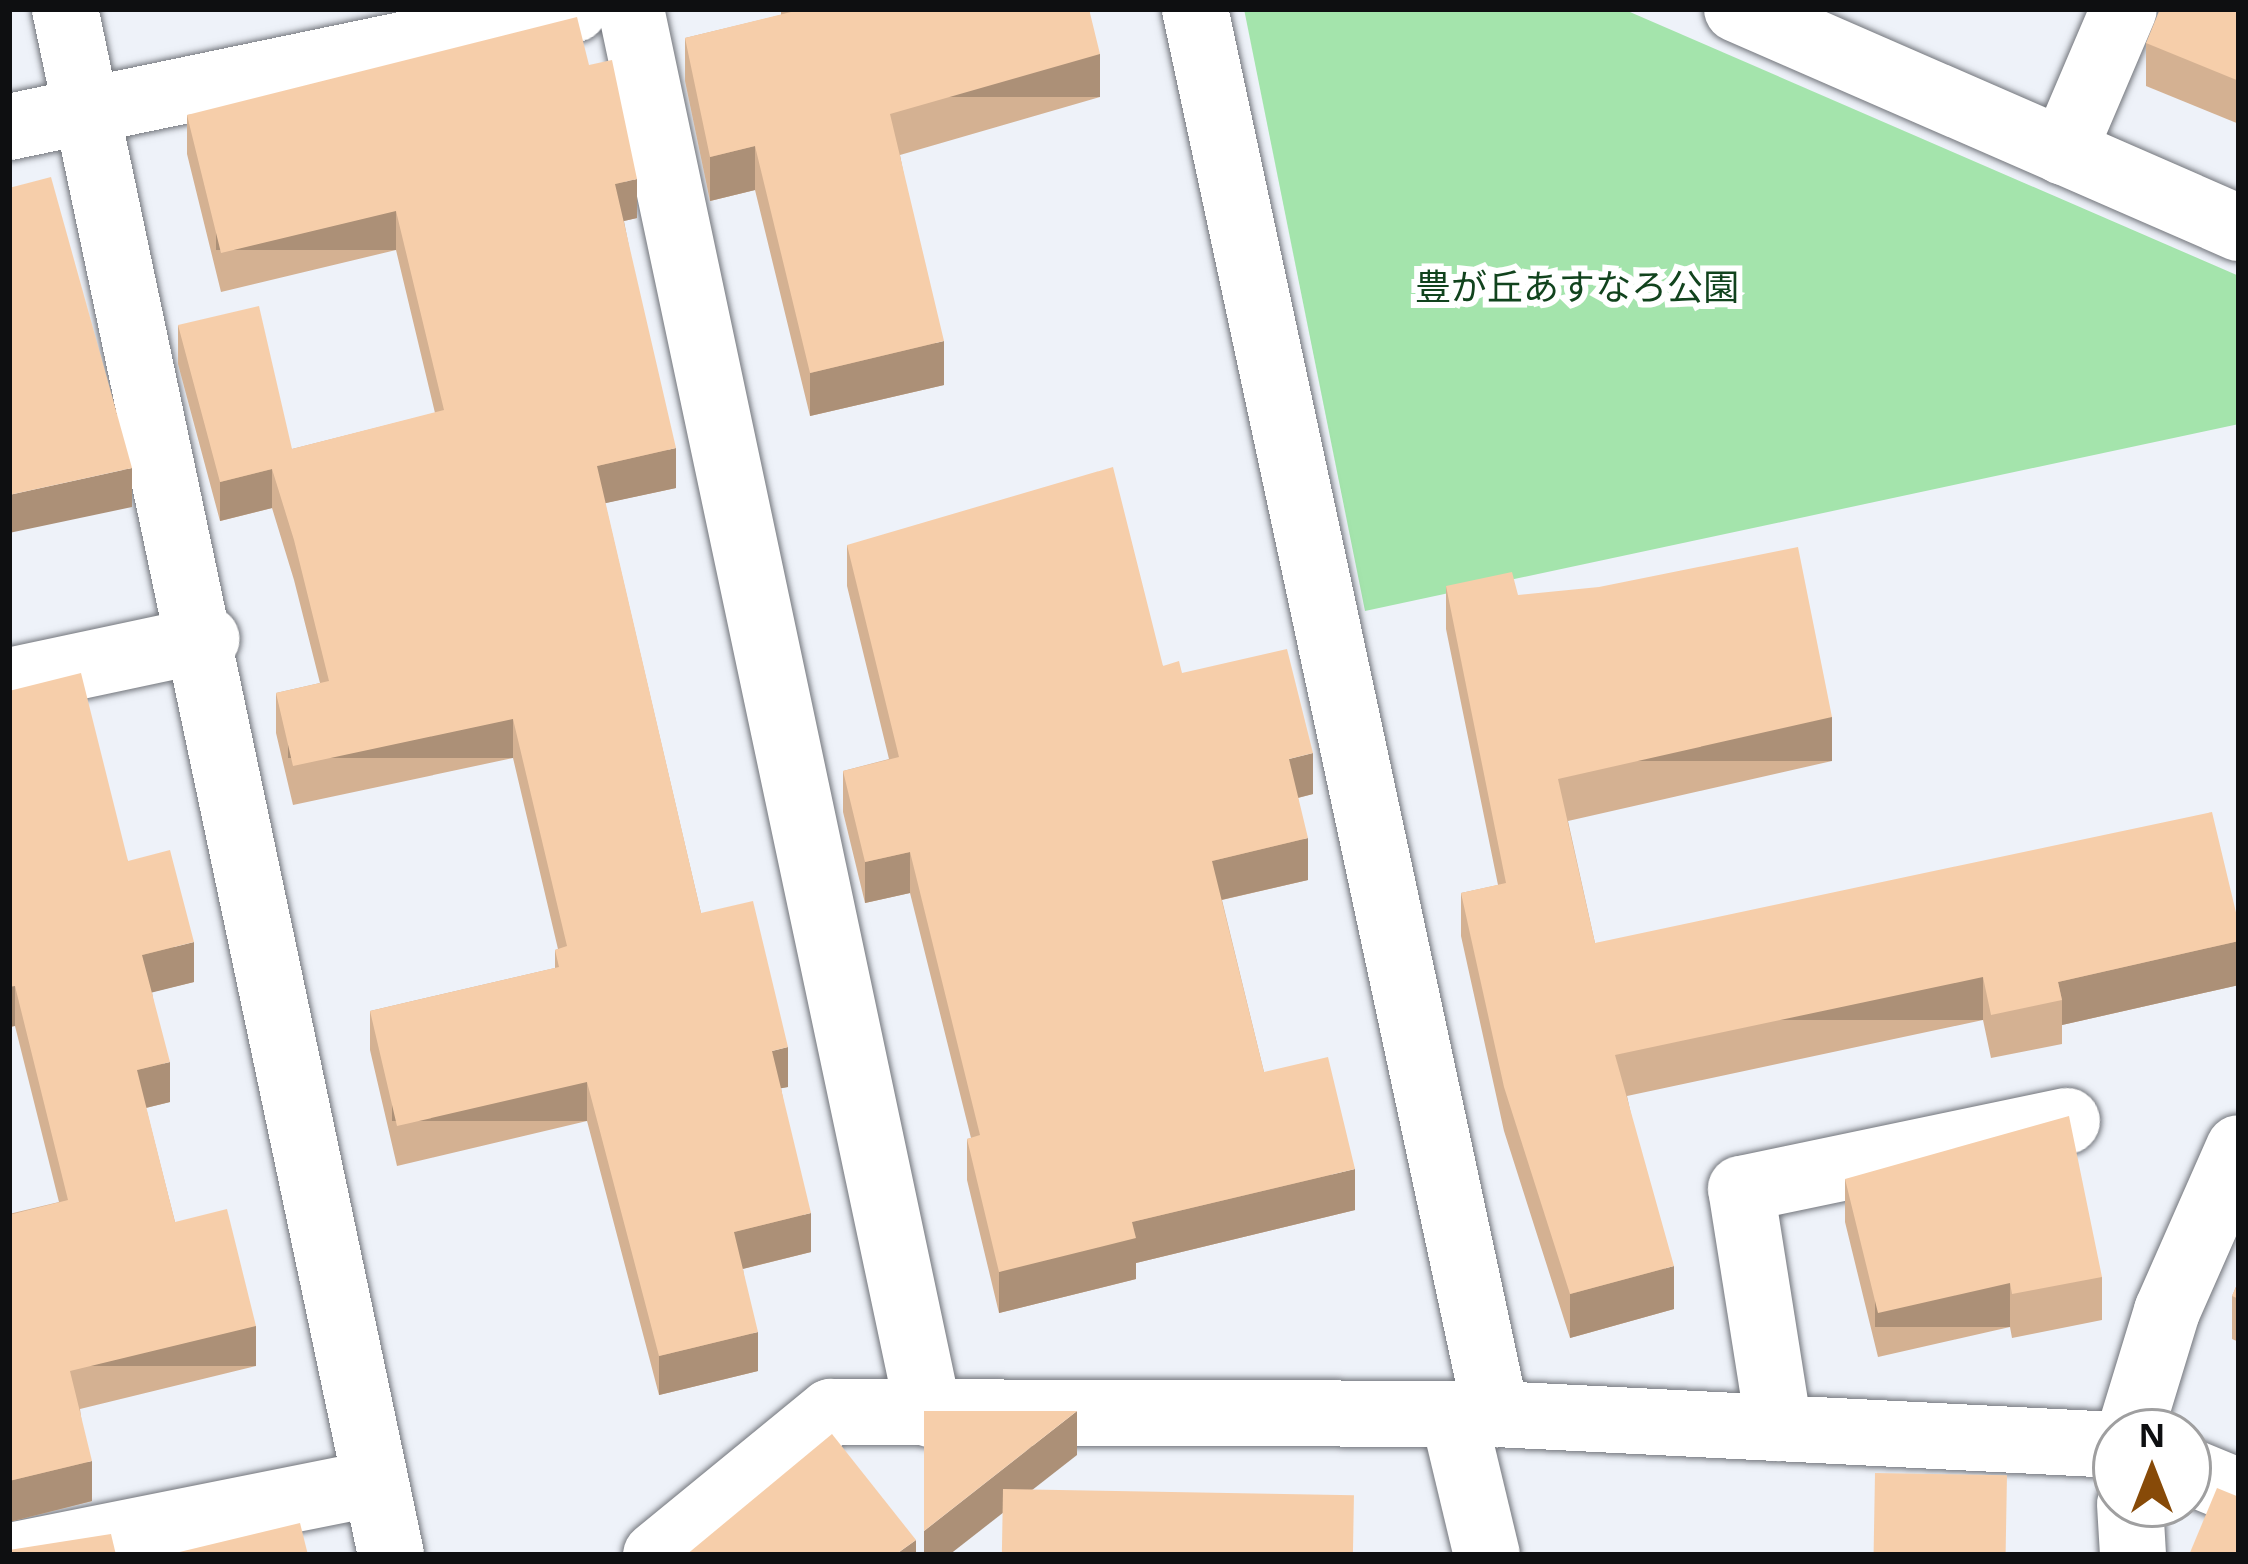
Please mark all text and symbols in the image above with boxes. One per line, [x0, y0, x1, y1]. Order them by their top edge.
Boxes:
park label: 豊が丘あすなろ公園 [1415, 265, 1739, 309]
north arrow [2092, 1408, 2212, 1528]
text: N [2139, 1412, 2165, 1457]

